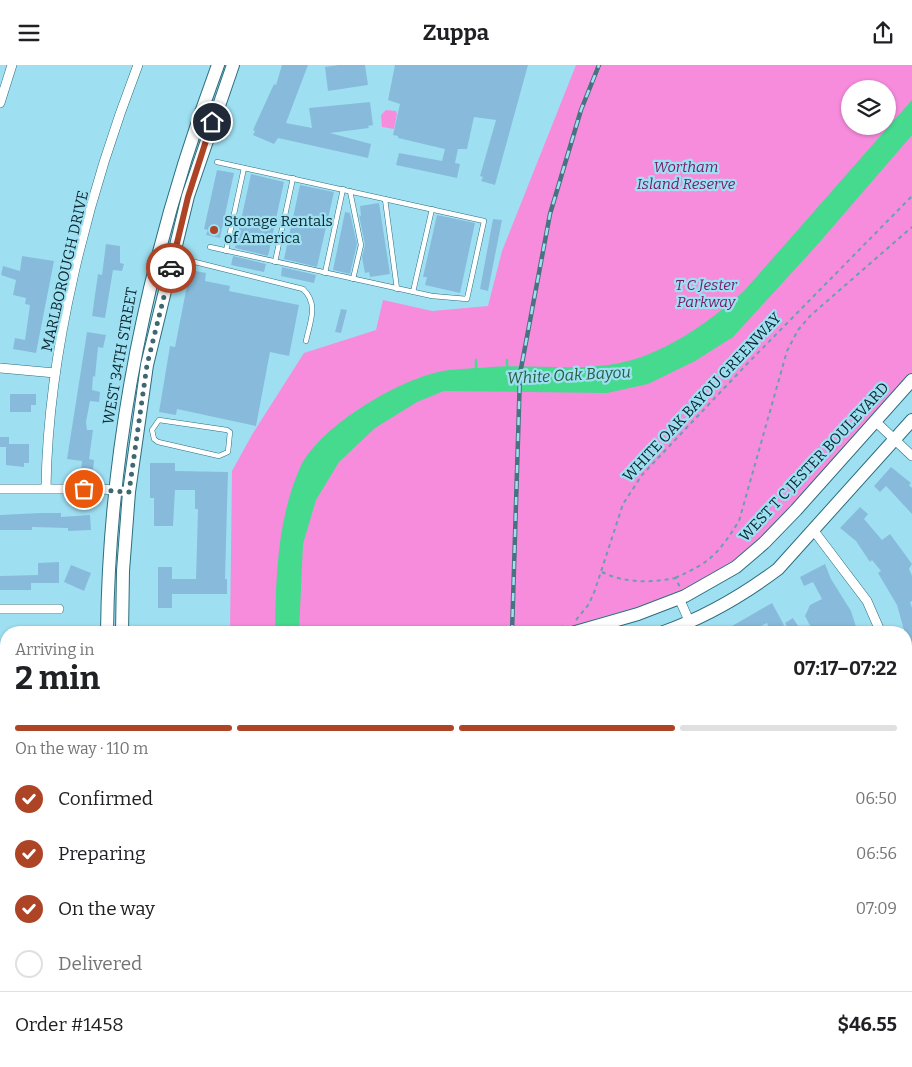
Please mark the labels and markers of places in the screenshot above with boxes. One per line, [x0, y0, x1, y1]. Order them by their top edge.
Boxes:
pin [191, 101, 233, 143]
place label: Storage Rentals of America [224, 212, 333, 247]
marker: Storage Rentals of America [208, 224, 220, 236]
pin [63, 468, 105, 510]

